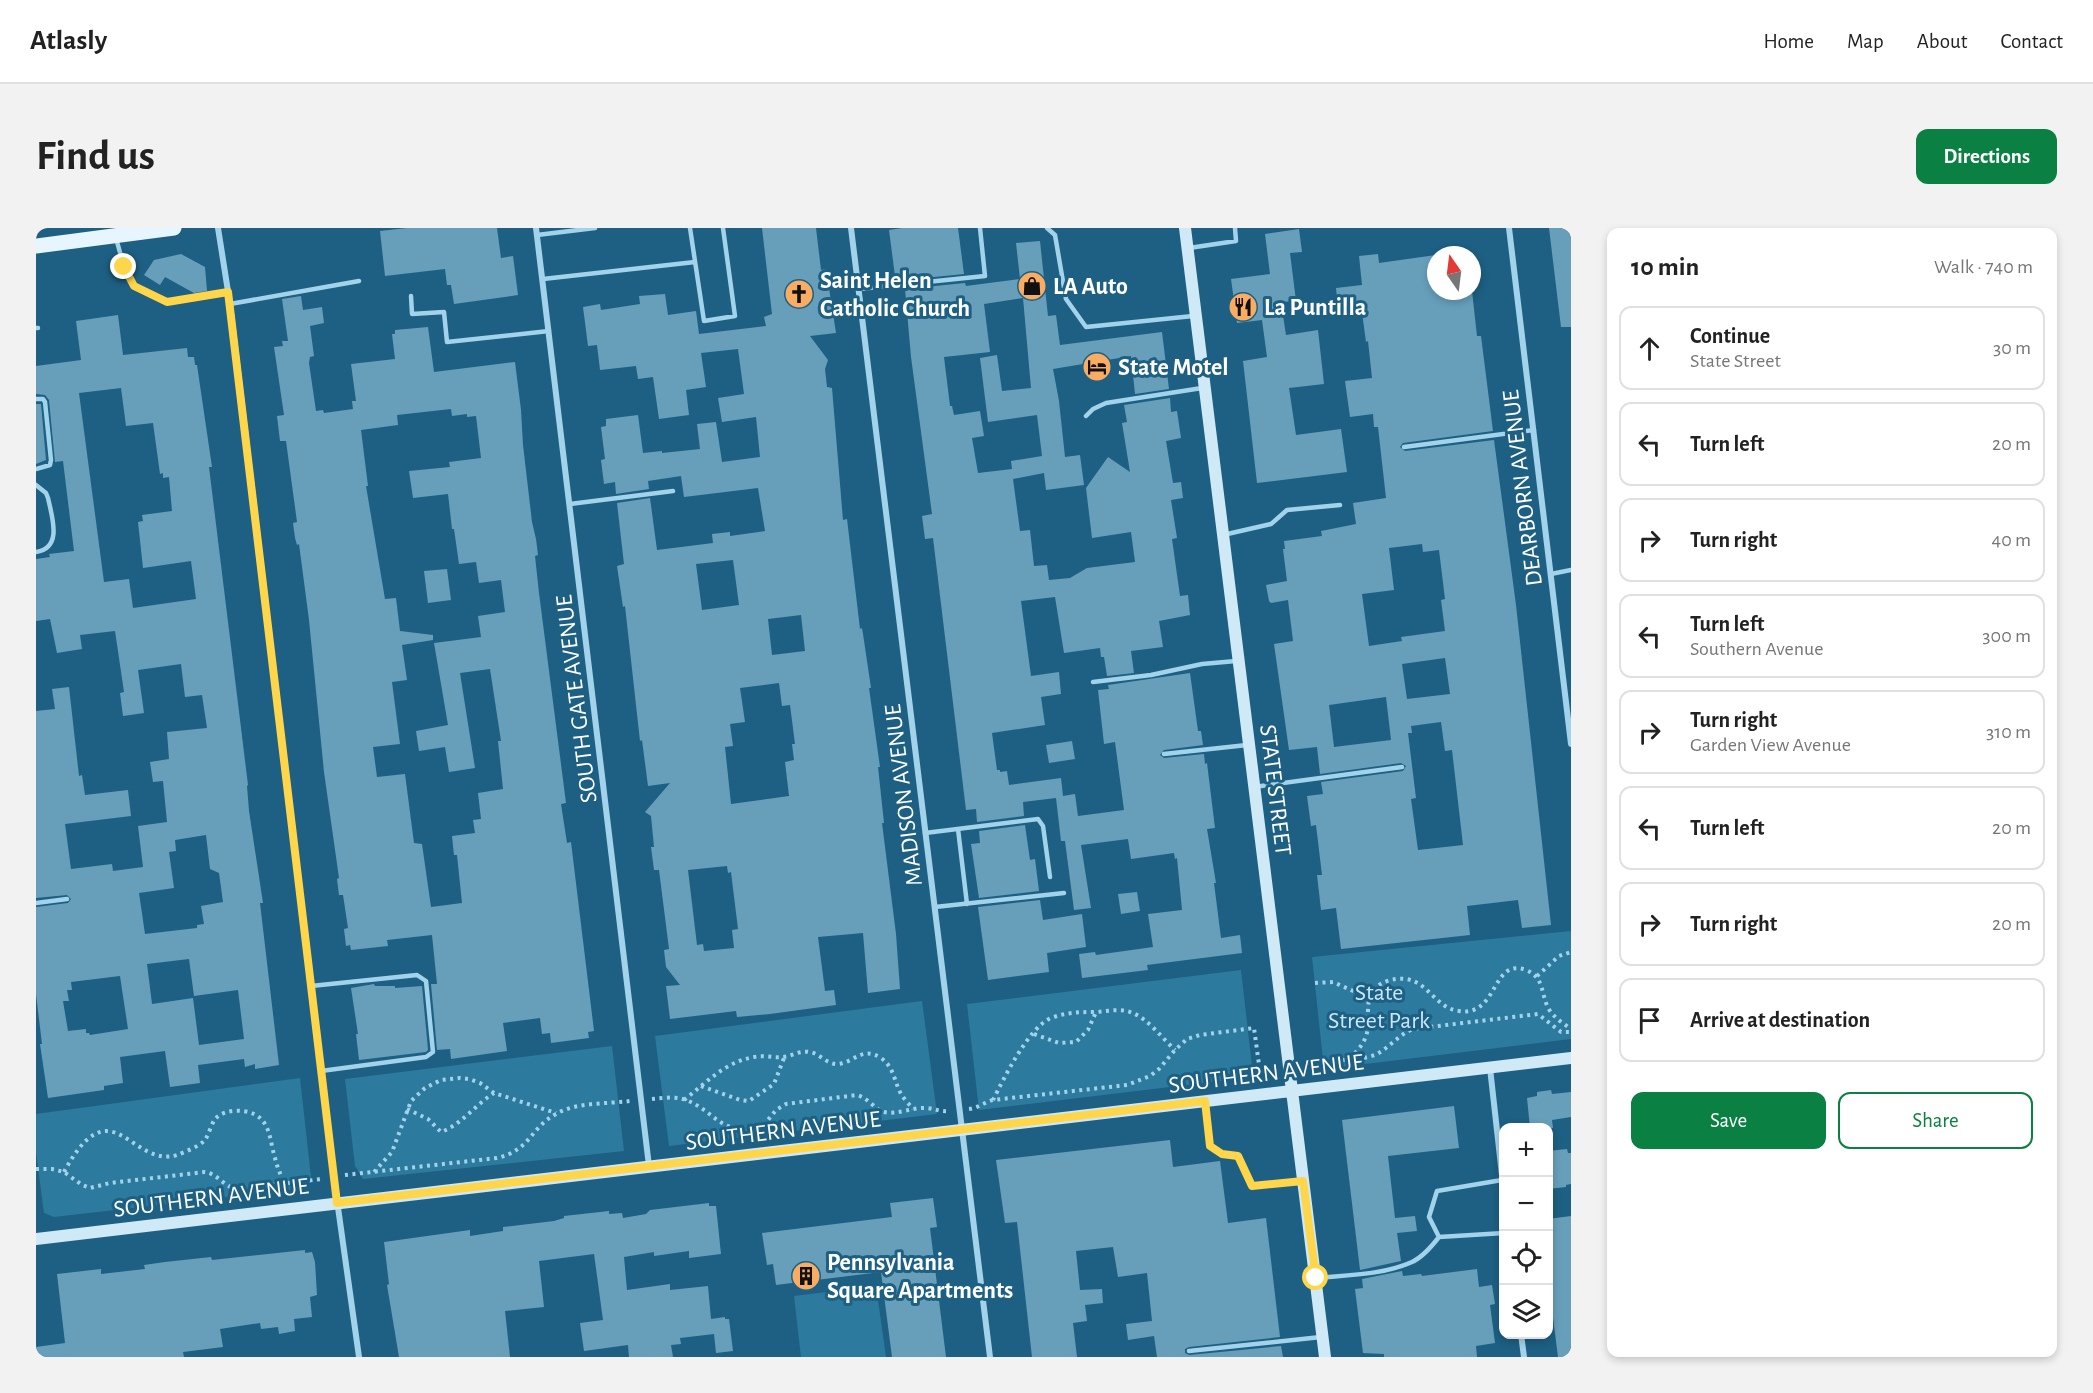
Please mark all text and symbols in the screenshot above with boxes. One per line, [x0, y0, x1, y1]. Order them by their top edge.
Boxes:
text: Atlasly [30, 27, 107, 55]
text: Home [1763, 31, 1814, 52]
text: Map [1847, 31, 1884, 52]
text: About [1917, 31, 1967, 52]
text: Contact [2000, 31, 2063, 52]
button: Directions [1916, 129, 2057, 184]
text: Find us [36, 135, 155, 177]
north arrow [1427, 246, 1481, 300]
route end [110, 253, 136, 279]
text: 10 min [1631, 254, 1699, 280]
text: Walk · 740 m [1934, 257, 2033, 277]
place label: Saint Helen Catholic Church [820, 269, 970, 321]
shop icon: LA Auto [1016, 270, 1048, 302]
place label: LA Auto [1053, 275, 1128, 299]
church icon: Saint Helen Catholic Church [783, 278, 815, 310]
restaurant icon: La Puntilla [1227, 291, 1259, 323]
place label: La Puntilla [1264, 296, 1366, 320]
text: Continue [1690, 325, 1770, 347]
icon: ahead [1633, 332, 1666, 365]
text: 30 m [1993, 338, 2031, 358]
hotel icon: State Motel [1081, 351, 1113, 383]
text: State Street [1690, 351, 1781, 371]
place label: State Motel [1118, 356, 1229, 380]
street label: DEARBORN AVENUE [1499, 388, 1547, 587]
icon: left [1633, 428, 1666, 461]
text: Turn left [1690, 433, 1764, 455]
text: 20 m [1992, 434, 2031, 454]
icon: right [1633, 524, 1666, 557]
text: Turn right [1690, 529, 1777, 551]
text: 40 m [1992, 530, 2031, 550]
street label: SOUTH GATE AVENUE [552, 593, 602, 804]
text: Turn left [1690, 613, 1764, 635]
icon: left [1633, 620, 1666, 653]
text: 300 m [1982, 626, 2031, 646]
text: Southern Avenue [1690, 639, 1823, 659]
street label: MADISON AVENUE [881, 702, 927, 887]
text: Turn right [1690, 709, 1777, 731]
icon: right [1633, 716, 1666, 749]
text: 310 m [1986, 722, 2031, 742]
street label: STATE STREET [1255, 723, 1295, 857]
text: Garden View Avenue [1690, 735, 1851, 755]
icon: left [1633, 812, 1666, 845]
text: Turn left [1690, 817, 1764, 839]
text: 20 m [1992, 818, 2031, 838]
icon: right [1633, 908, 1666, 941]
text: Turn right [1690, 913, 1777, 935]
text: 20 m [1992, 914, 2031, 934]
park label: State Street Park [1328, 981, 1430, 1033]
icon: arrive [1633, 1004, 1666, 1037]
text: Arrive at destination [1690, 1009, 1870, 1031]
street label: SOUTHERN AVENUE [1167, 1050, 1365, 1098]
button: Save [1631, 1092, 1826, 1149]
button: Share [1838, 1092, 2033, 1149]
street label: SOUTHERN AVENUE [684, 1107, 882, 1155]
map controls [1499, 1123, 1553, 1339]
button: + [1499, 1123, 1553, 1177]
street label: SOUTHERN AVENUE [112, 1174, 310, 1222]
button: − [1499, 1177, 1553, 1231]
button: locate [1499, 1231, 1553, 1285]
place label: Pennsylvania Square Apartments [827, 1251, 1013, 1303]
building icon: Pennsylvania Square Apartments [790, 1260, 822, 1292]
route start [1302, 1264, 1328, 1290]
button: layers [1499, 1285, 1553, 1339]

